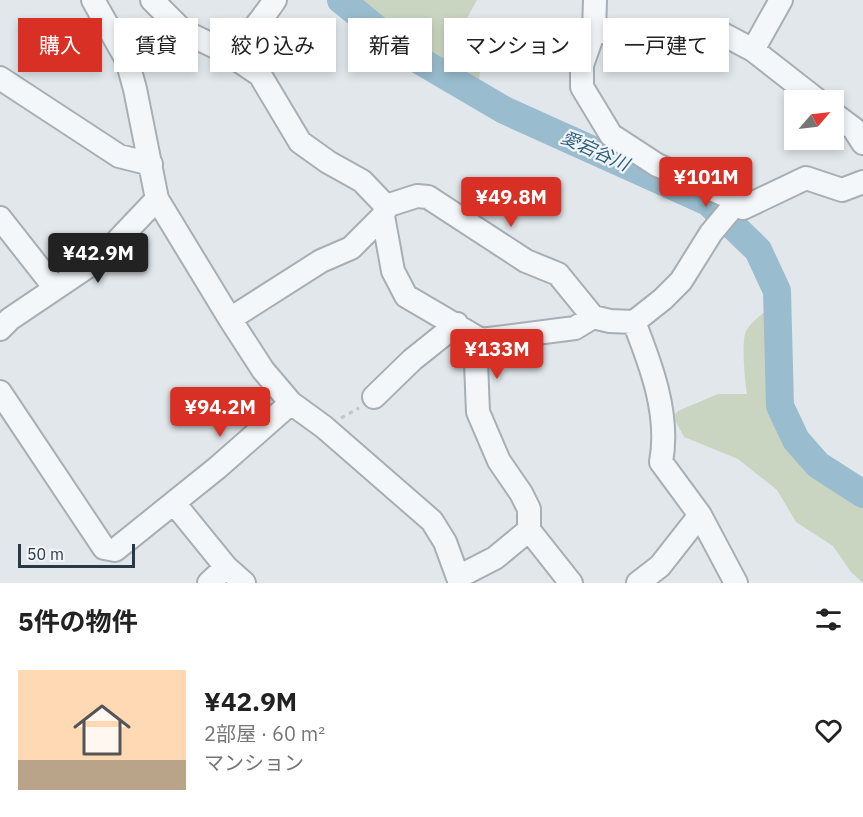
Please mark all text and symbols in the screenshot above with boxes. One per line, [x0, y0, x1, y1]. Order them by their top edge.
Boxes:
chip: 購入 [18, 18, 102, 72]
chip: 賃貸 [114, 18, 198, 72]
chip: 絞り込み [210, 18, 336, 72]
chip: 新着 [348, 18, 432, 72]
chip: マンション [444, 18, 591, 72]
chip: 一戸建て [603, 18, 729, 72]
north arrow [784, 90, 844, 150]
map controls [784, 90, 844, 150]
water label: 愛宕谷川 [558, 125, 635, 177]
pin: ¥101M [664, 157, 748, 208]
text: ¥101M [673, 163, 739, 190]
pin: ¥49.8M [462, 177, 560, 228]
text: ¥49.8M [475, 183, 547, 210]
pin: ¥42.9M [49, 233, 147, 284]
text: ¥42.9M [62, 239, 134, 266]
pin: ¥133M [455, 329, 539, 380]
text: ¥133M [464, 335, 530, 362]
pin: ¥94.2M [171, 387, 269, 438]
text: ¥94.2M [184, 393, 256, 420]
scale bar [18, 541, 135, 568]
text: 50 m [27, 544, 64, 564]
icon: filters [812, 603, 845, 636]
text: 5件の物件 [18, 604, 138, 638]
text: ¥42.9M [204, 684, 297, 718]
icon: home [66, 694, 138, 766]
icon: heart [812, 714, 845, 747]
text: 2部屋 · 60 m² [204, 720, 325, 747]
text: マンション [204, 749, 304, 776]

